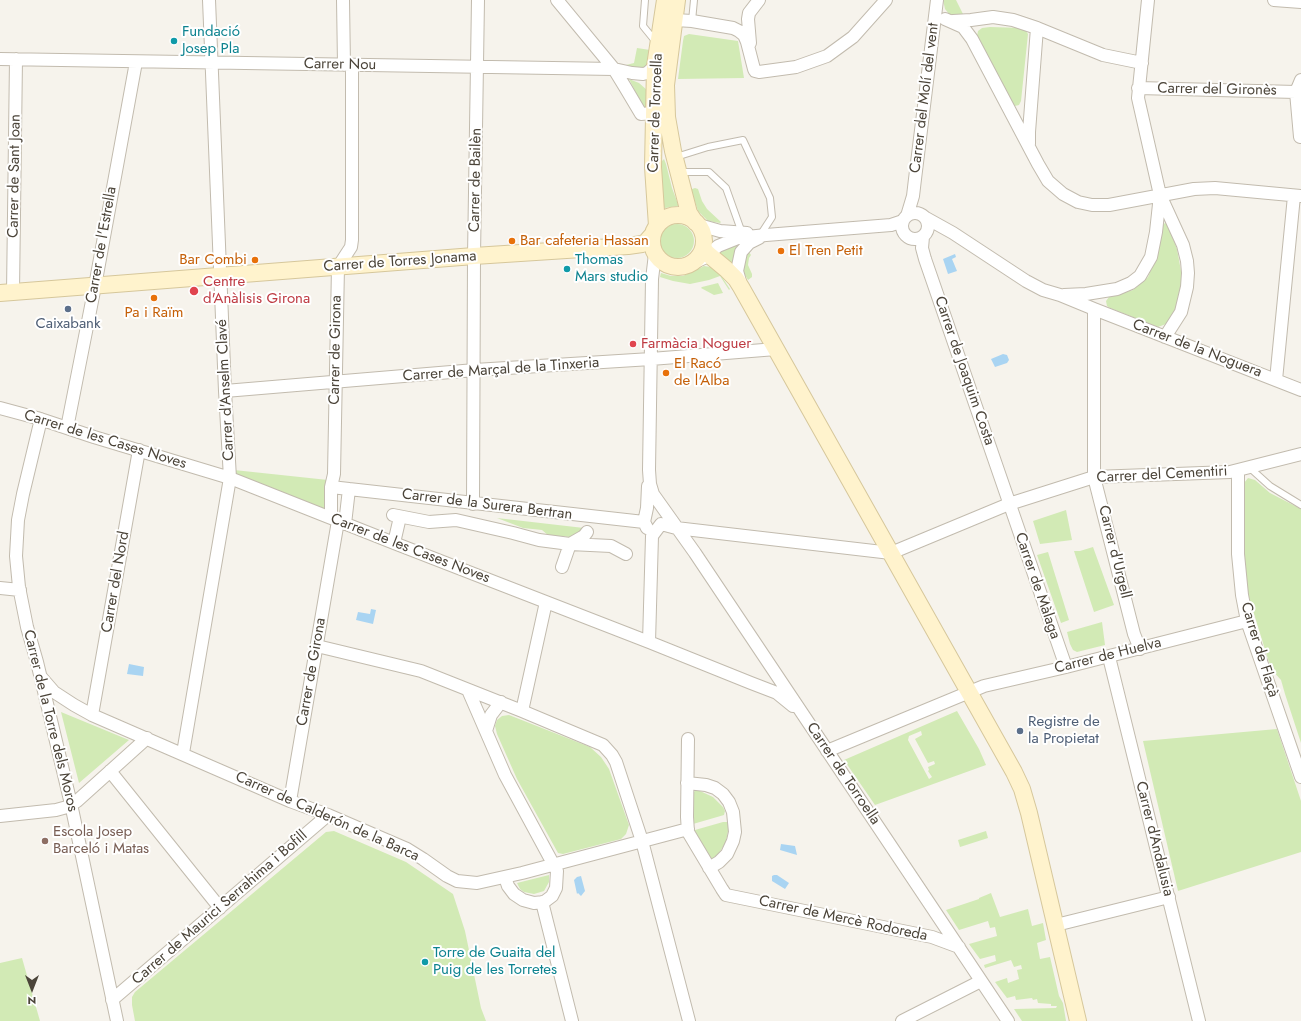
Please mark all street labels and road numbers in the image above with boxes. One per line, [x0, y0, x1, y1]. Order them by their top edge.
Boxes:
street label: Carrer del Molí del vent [907, 22, 943, 174]
street label: Carrer de Torroella [645, 53, 667, 173]
street label: Carrer Nou [304, 55, 376, 75]
street label: Carrer del Gironès [1157, 80, 1277, 100]
street label: Carrer de Sant Joan [5, 114, 25, 238]
street label: Carrer de Bailèn [466, 128, 486, 232]
street label: Carrer de l'Estrella [83, 185, 121, 305]
street label: Carrer de Torres Jonama [323, 248, 477, 276]
street label: Carrer de Joaquim Costa [930, 294, 998, 448]
street label: Carrer de Girona [326, 295, 346, 405]
street label: Carrer de la Noguera [1130, 316, 1264, 382]
street label: Carrer d'Anselm Clavé [213, 319, 239, 461]
street label: Carrer de Marçal de la Tinxeria [402, 354, 600, 386]
street label: Carrer de les Cases Noves [22, 407, 188, 473]
street label: Carrer del Cementiri [1096, 463, 1228, 487]
street label: Carrer de la Surera Bertran [401, 486, 573, 524]
street label: Carrer d'Urgell [1094, 504, 1134, 600]
street label: Carrer de les Cases Noves [328, 510, 492, 588]
street label: Carrer del Nord [98, 530, 134, 634]
street label: Carrer de Màlaga [1010, 530, 1064, 642]
street label: Carrer de Flaçà [1236, 600, 1282, 700]
street label: Carrer de Girona [294, 617, 330, 727]
street label: Carrer de la Torre dels Moros [19, 628, 81, 814]
street label: Carrer de Huelva [1053, 634, 1163, 678]
street label: Carrer de Torroella [802, 719, 884, 829]
street label: Carrer de Calderón de la Barca [232, 768, 422, 866]
street label: Carrer d'Andalusia [1131, 780, 1177, 898]
street label: Carrer de Maurici Serrahima i Bofill [129, 827, 311, 989]
street label: Carrer de Mercè Rodoreda [757, 892, 929, 946]

